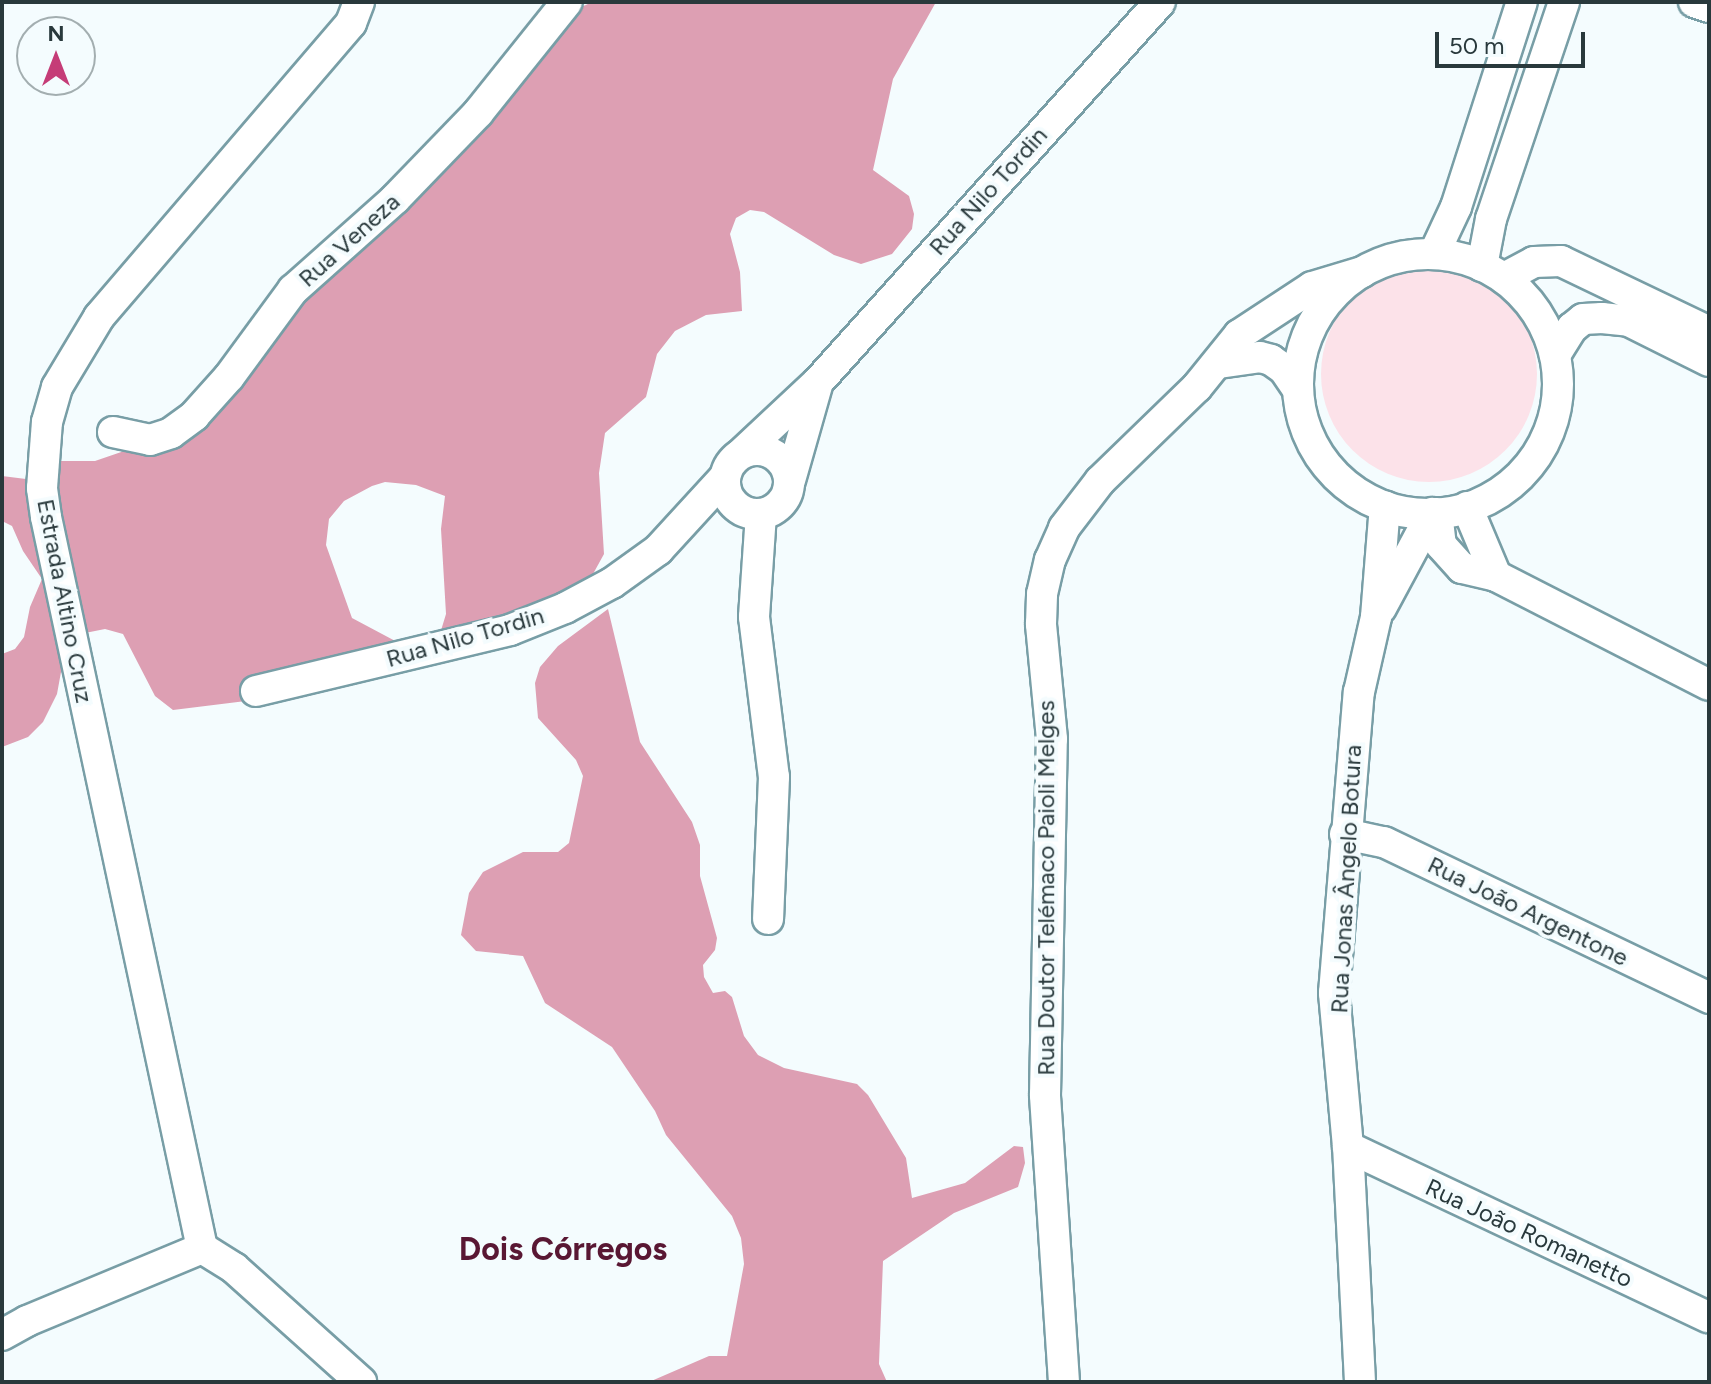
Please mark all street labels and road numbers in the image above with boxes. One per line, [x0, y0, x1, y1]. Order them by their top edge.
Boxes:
street label: Rua Nilo Tordin [923, 121, 1053, 261]
street label: Rua Veneza [293, 187, 405, 293]
street label: Estrada Altino Cruz [31, 497, 99, 705]
street label: Rua Nilo Tordin [383, 601, 547, 673]
street label: Rua Doutor Telémaco Paioli Melges [1032, 700, 1060, 1076]
street label: Rua Jonas Ângelo Botura [1325, 744, 1367, 1014]
street label: Rua João Argentone [1423, 850, 1633, 972]
street label: Rua João Romanetto [1421, 1172, 1637, 1294]

